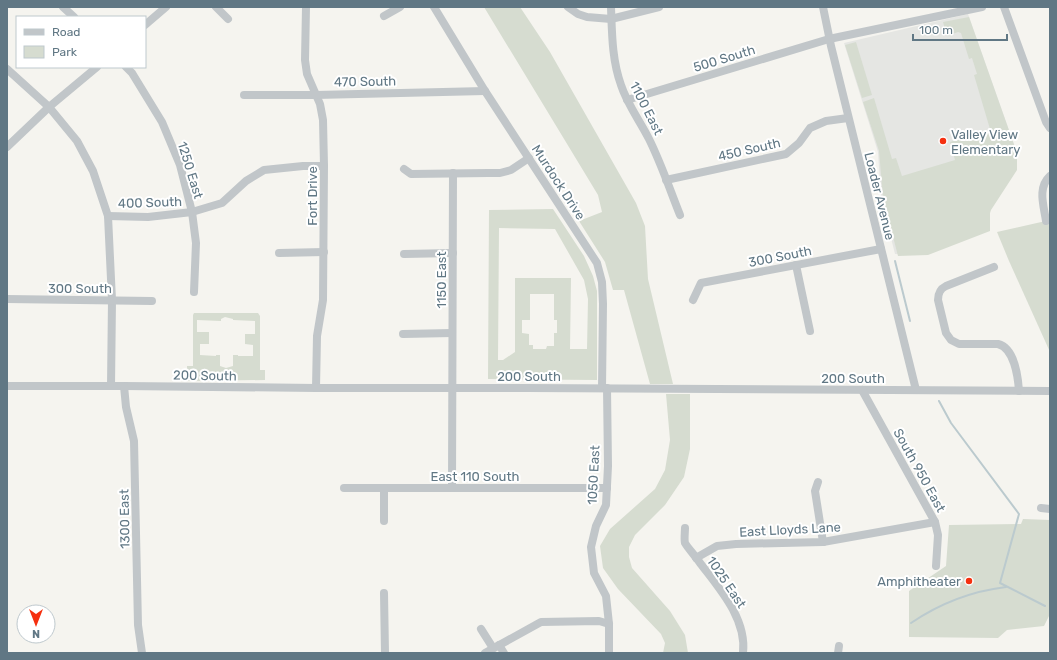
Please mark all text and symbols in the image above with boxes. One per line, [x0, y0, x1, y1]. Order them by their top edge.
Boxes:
legend [16, 16, 146, 68]
scale bar [913, 16, 1007, 42]
text: 100 m [919, 23, 953, 37]
text: Road [52, 25, 80, 39]
street label: 500 South [691, 42, 757, 75]
text: Park [52, 45, 78, 59]
street label: 470 South [334, 73, 396, 90]
street label: 1100 East [627, 79, 666, 137]
place label: Valley View Elementary [951, 127, 1020, 157]
street label: 450 South [716, 135, 782, 164]
marker: Valley View Elementary [938, 136, 948, 146]
street label: 1250 East [175, 140, 206, 201]
street label: Murdock Drive [529, 142, 588, 223]
street label: Loader Avenue [861, 151, 898, 242]
street label: Fort Drive [305, 166, 320, 226]
street label: 400 South [118, 194, 182, 211]
street label: 300 South [747, 243, 813, 270]
street label: 1150 East [434, 251, 449, 309]
street label: 300 South [48, 281, 112, 296]
street label: 200 South [173, 367, 237, 384]
street label: 200 South [497, 369, 561, 384]
street label: 200 South [821, 371, 885, 386]
street label: South 950 East [890, 426, 949, 515]
street label: 1050 East [584, 445, 603, 505]
street label: East 110 South [431, 469, 519, 484]
street label: 1300 East [116, 489, 133, 549]
street label: East Lloyds Lane [739, 519, 841, 540]
street label: 1025 East [704, 554, 749, 611]
place label: Amphitheater [877, 574, 961, 589]
marker: Amphitheater [964, 576, 974, 586]
north arrow [16, 604, 56, 644]
text: N [32, 627, 40, 640]

